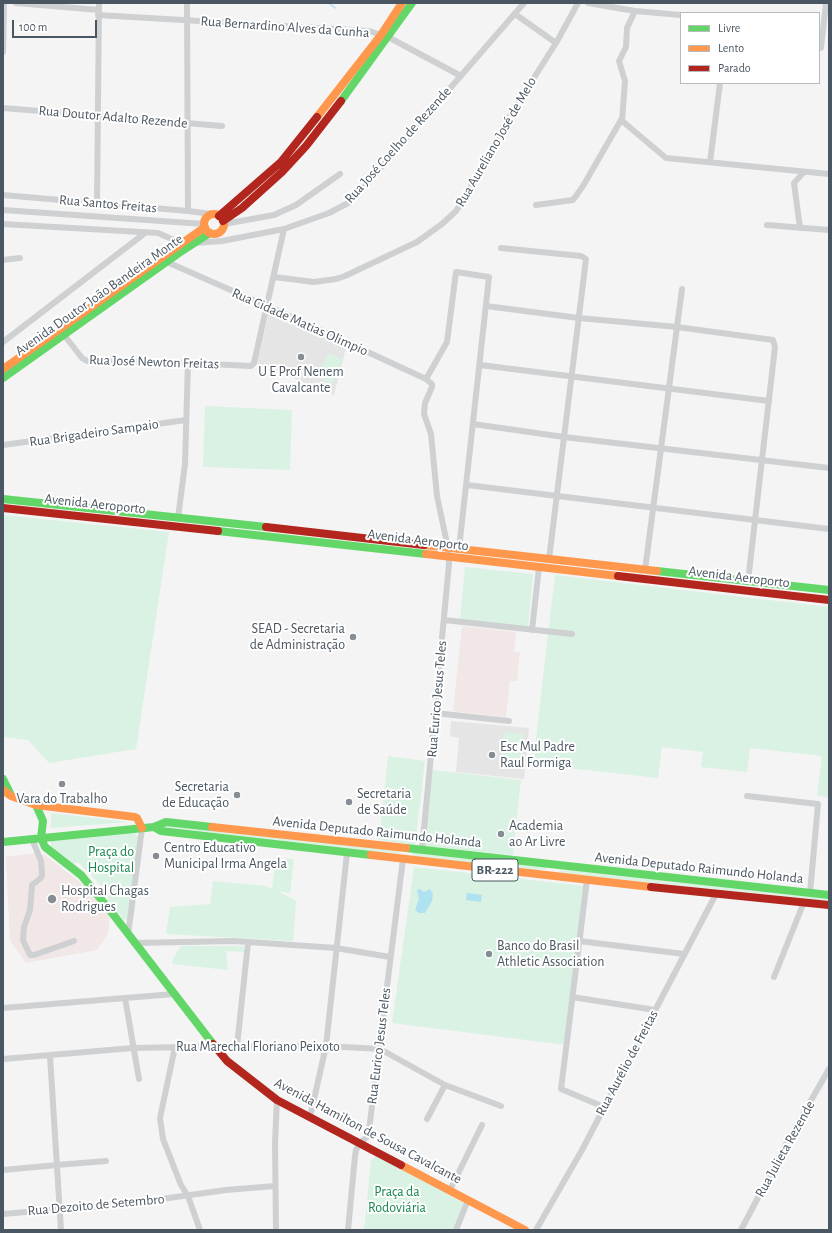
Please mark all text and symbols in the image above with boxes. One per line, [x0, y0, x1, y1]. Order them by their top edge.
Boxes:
scale bar [14, 12, 99, 38]
legend [680, 12, 820, 84]
street label: Rua Bernardino Alves da Cunha [200, 13, 370, 41]
text: 100 m [19, 21, 47, 33]
text: Livre [718, 22, 740, 34]
text: Lento [718, 42, 744, 54]
text: Parado [718, 62, 751, 74]
street label: Rua Aureliano José de Melo [452, 74, 540, 210]
street label: Rua José Coelho de Rezende [341, 83, 455, 207]
street label: Rua Doutor Adalto Rezende [38, 102, 188, 132]
street label: Rua Santos Freitas [58, 191, 158, 217]
street label: Avenida Doutor João Bandeira Monte [12, 231, 186, 359]
street label: Rua Cidade Matias Olimpio [229, 284, 371, 360]
street label: Rua José Newton Freitas [89, 351, 219, 373]
marker: U E Prof Nenem Cavalcante [296, 352, 306, 362]
place label: U E Prof Nenem Cavalcante [258, 364, 344, 396]
street label: Rua Brigadeiro Sampaio [28, 416, 160, 450]
street label: Avenida Aeroporto [43, 490, 147, 518]
street label: Avenida Aeroporto [366, 525, 470, 555]
street label: Avenida Aeroporto [687, 562, 791, 592]
place label: SEAD - Secretaria de Administração [250, 621, 345, 654]
marker: SEAD - Secretaria de Administração [348, 632, 358, 642]
street label: Rua Eurico Jesus Teles [424, 640, 450, 758]
place label: Esc Mul Padre Raul Formiga [500, 739, 575, 772]
marker: Esc Mul Padre Raul Formiga [487, 750, 497, 760]
marker: Vara do Trabalho [57, 779, 67, 789]
place label: Secretaria de Educação [162, 779, 229, 812]
place label: Secretaria de Saúde [357, 786, 411, 818]
marker: Secretaria de Educação [232, 790, 242, 800]
place label: Vara do Trabalho [16, 791, 108, 807]
marker: Secretaria de Saúde [344, 797, 354, 807]
street label: Avenida Deputado Raimundo Holanda [272, 813, 482, 851]
place label: Academia ao Ar Livre [509, 818, 566, 850]
marker: Academia ao Ar Livre [496, 829, 506, 839]
place label: Centro Educativo Municipal Irma Angela [164, 840, 287, 872]
park label: Praça do Hospital [88, 844, 134, 876]
street label: Avenida Deputado Raimundo Holanda [594, 849, 804, 887]
marker: Centro Educativo Municipal Irma Angela [151, 851, 161, 861]
road number: BR-222 [472, 859, 518, 881]
place label: Hospital Chagas Rodrigues [61, 883, 149, 916]
marker: Hospital Chagas Rodrigues [46, 893, 58, 905]
place label: Banco do Brasil Athletic Association [497, 938, 604, 970]
marker: Banco do Brasil Athletic Association [484, 949, 494, 959]
street label: Rua Eurico Jesus Teles [364, 987, 394, 1105]
street label: Rua Aurélio de Freitas [592, 1007, 662, 1119]
street label: Rua Marechal Floriano Peixoto [176, 1039, 340, 1055]
street label: Avenida Hamilton de Sousa Cavalcante [271, 1074, 465, 1188]
street label: Rua Julieta Rezende [751, 1098, 819, 1200]
park label: Praça da Rodoviária [368, 1184, 426, 1216]
street label: Rua Dezoito de Setembro [27, 1191, 165, 1219]

